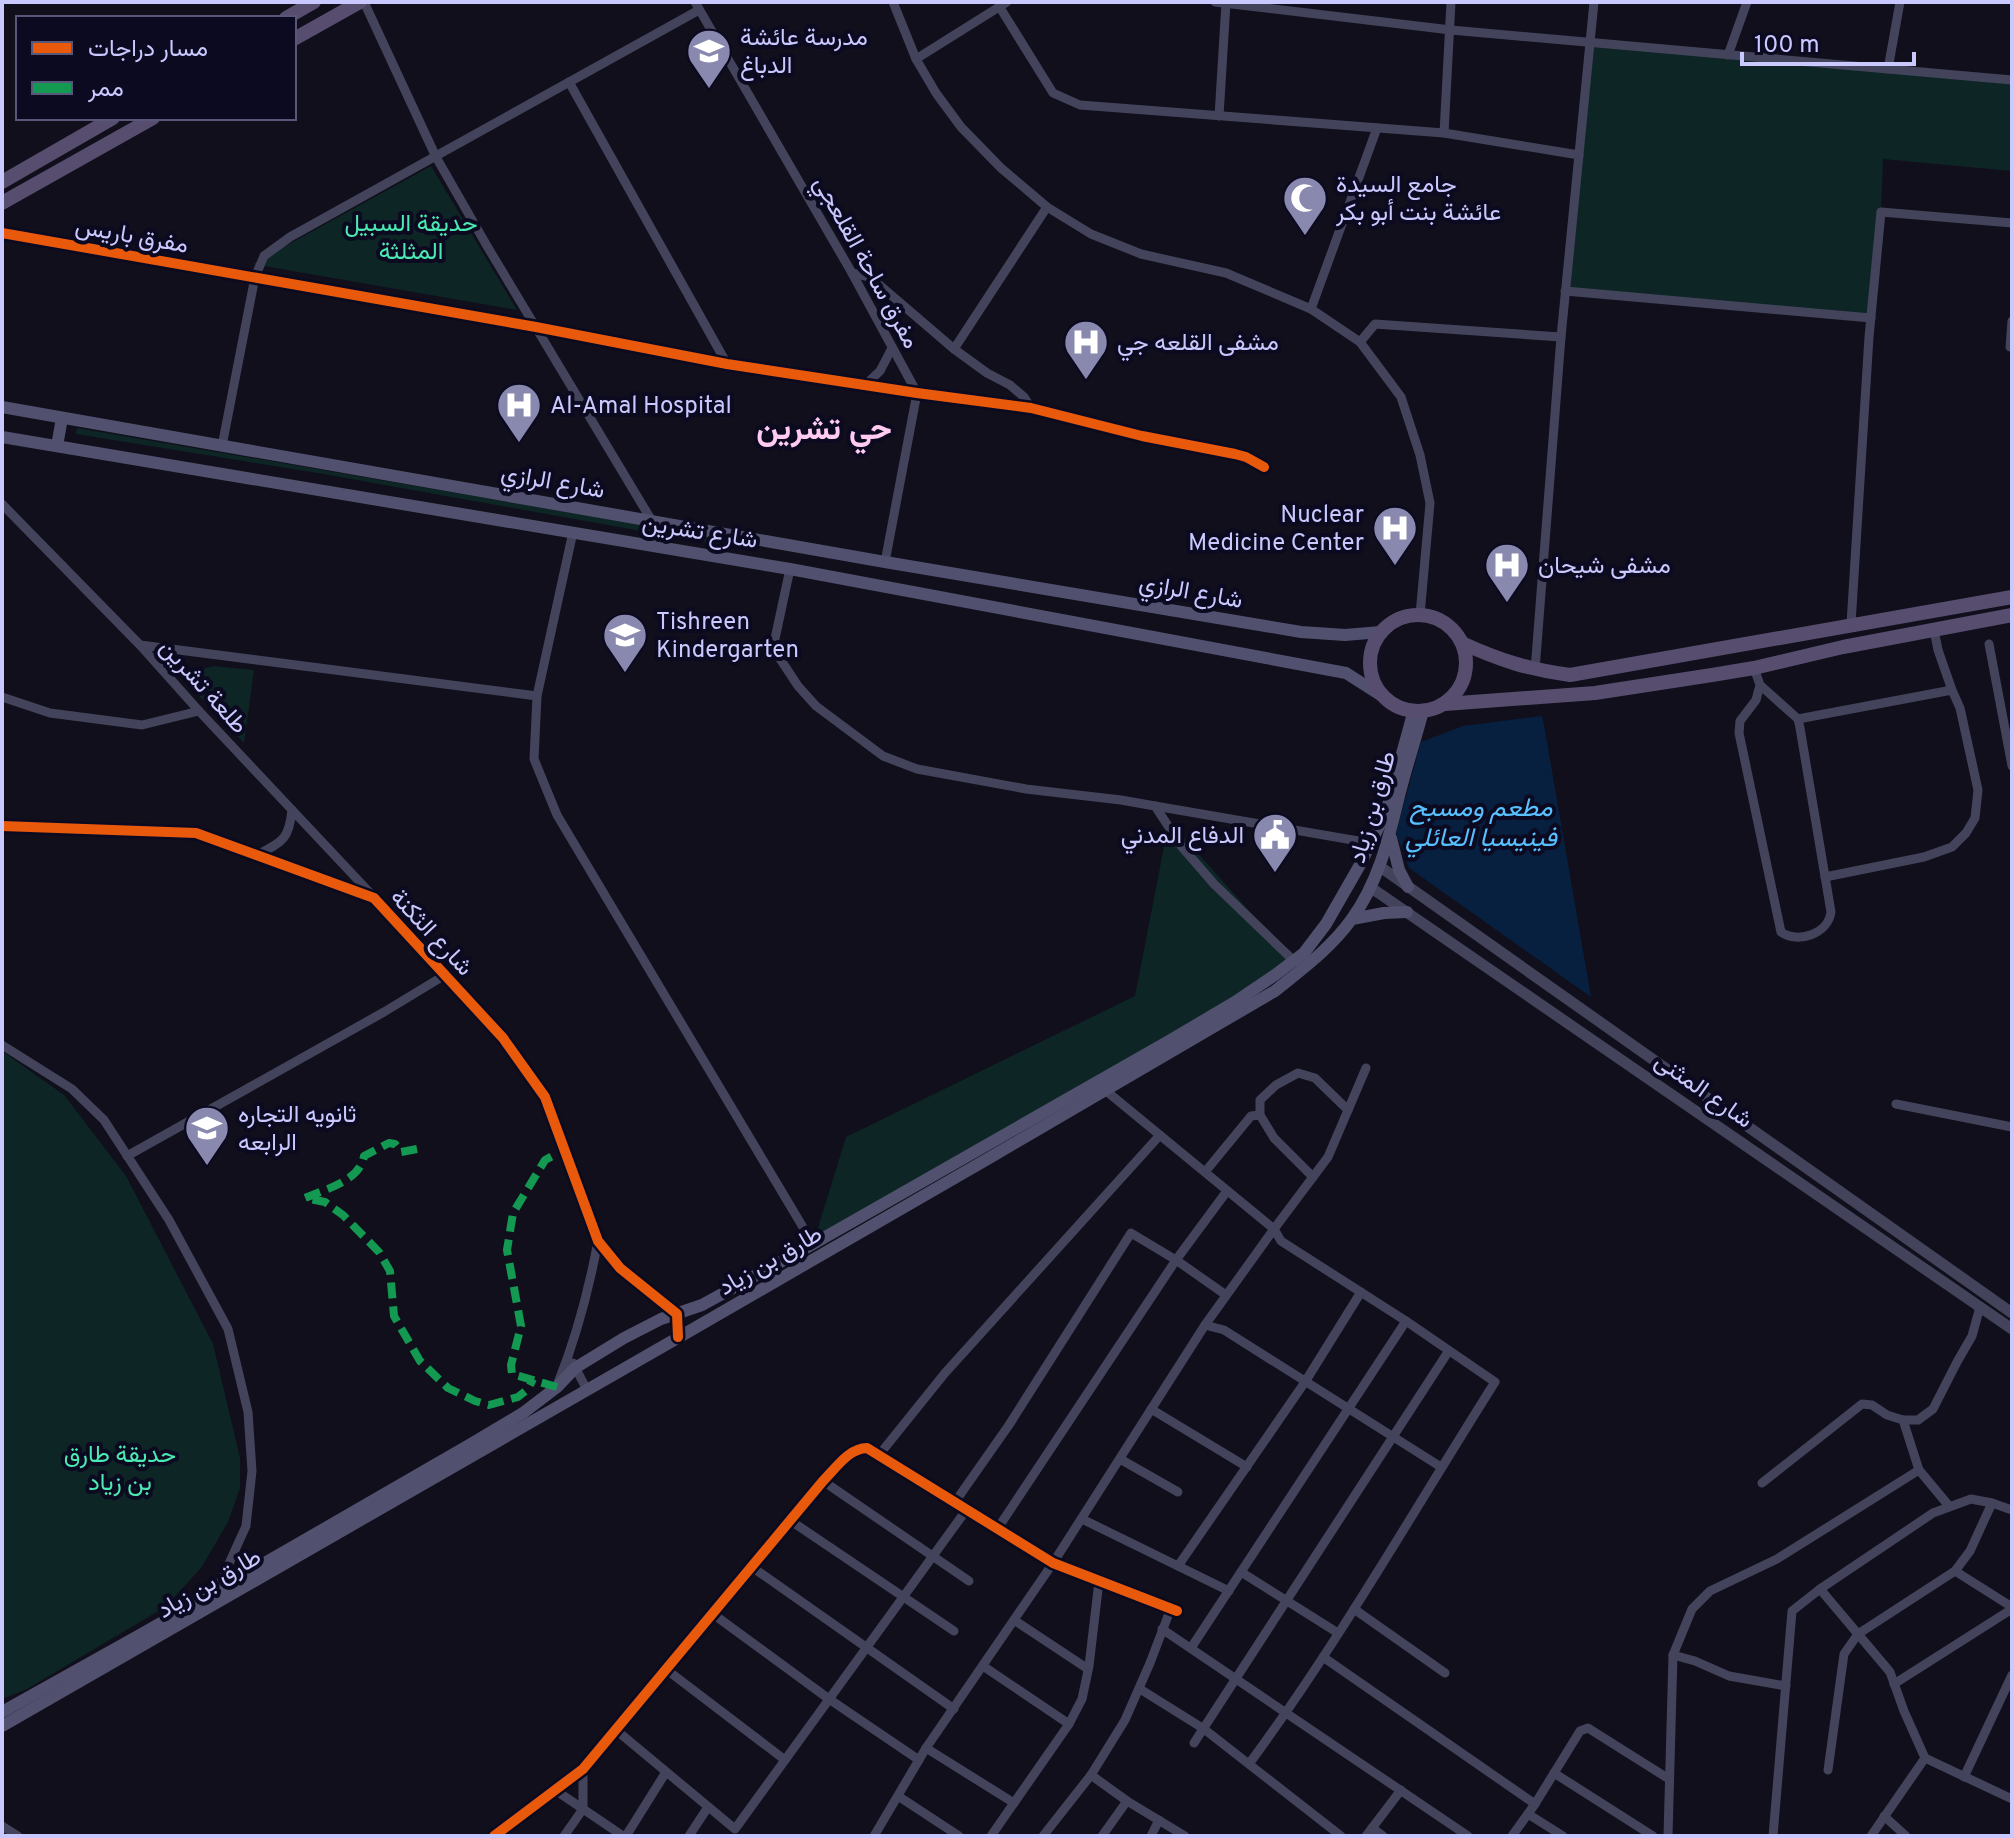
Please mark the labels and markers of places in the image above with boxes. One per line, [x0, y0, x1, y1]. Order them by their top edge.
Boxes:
place label: مدرسة عائشة الدباغ [740, 24, 868, 82]
school or university icon: مدرسة عائشة الدباغ [685, 27, 733, 90]
place label: جامع السيدة عائشة بنت أبو بكر [1335, 171, 1501, 229]
mosque icon: جامع السيدة عائشة بنت أبو بكر [1281, 174, 1329, 237]
hospital icon: مشفى القلعه جي [1062, 318, 1110, 381]
place label: مشفى القلعه جي [1117, 329, 1279, 361]
hospital icon: Al-Amal Hospital [495, 381, 543, 444]
place label: Al-Amal Hospital [550, 392, 732, 422]
place label: Nuclear Medicine Center [1188, 501, 1364, 559]
hospital icon: Nuclear Medicine Center [1371, 504, 1419, 567]
hospital icon: مشفى شيحان [1483, 541, 1531, 604]
place label: مشفى شيحان [1538, 552, 1671, 582]
place label: Tishreen Kindergarten [656, 608, 799, 666]
school or university icon: Tishreen Kindergarten [601, 611, 649, 674]
public building icon: الدفاع المدني [1251, 811, 1299, 874]
place label: الدفاع المدني [1121, 822, 1244, 854]
place label: ثانويه التجاره الرابعه [238, 1101, 357, 1159]
school or university icon: ثانويه التجاره الرابعه [183, 1104, 231, 1167]

